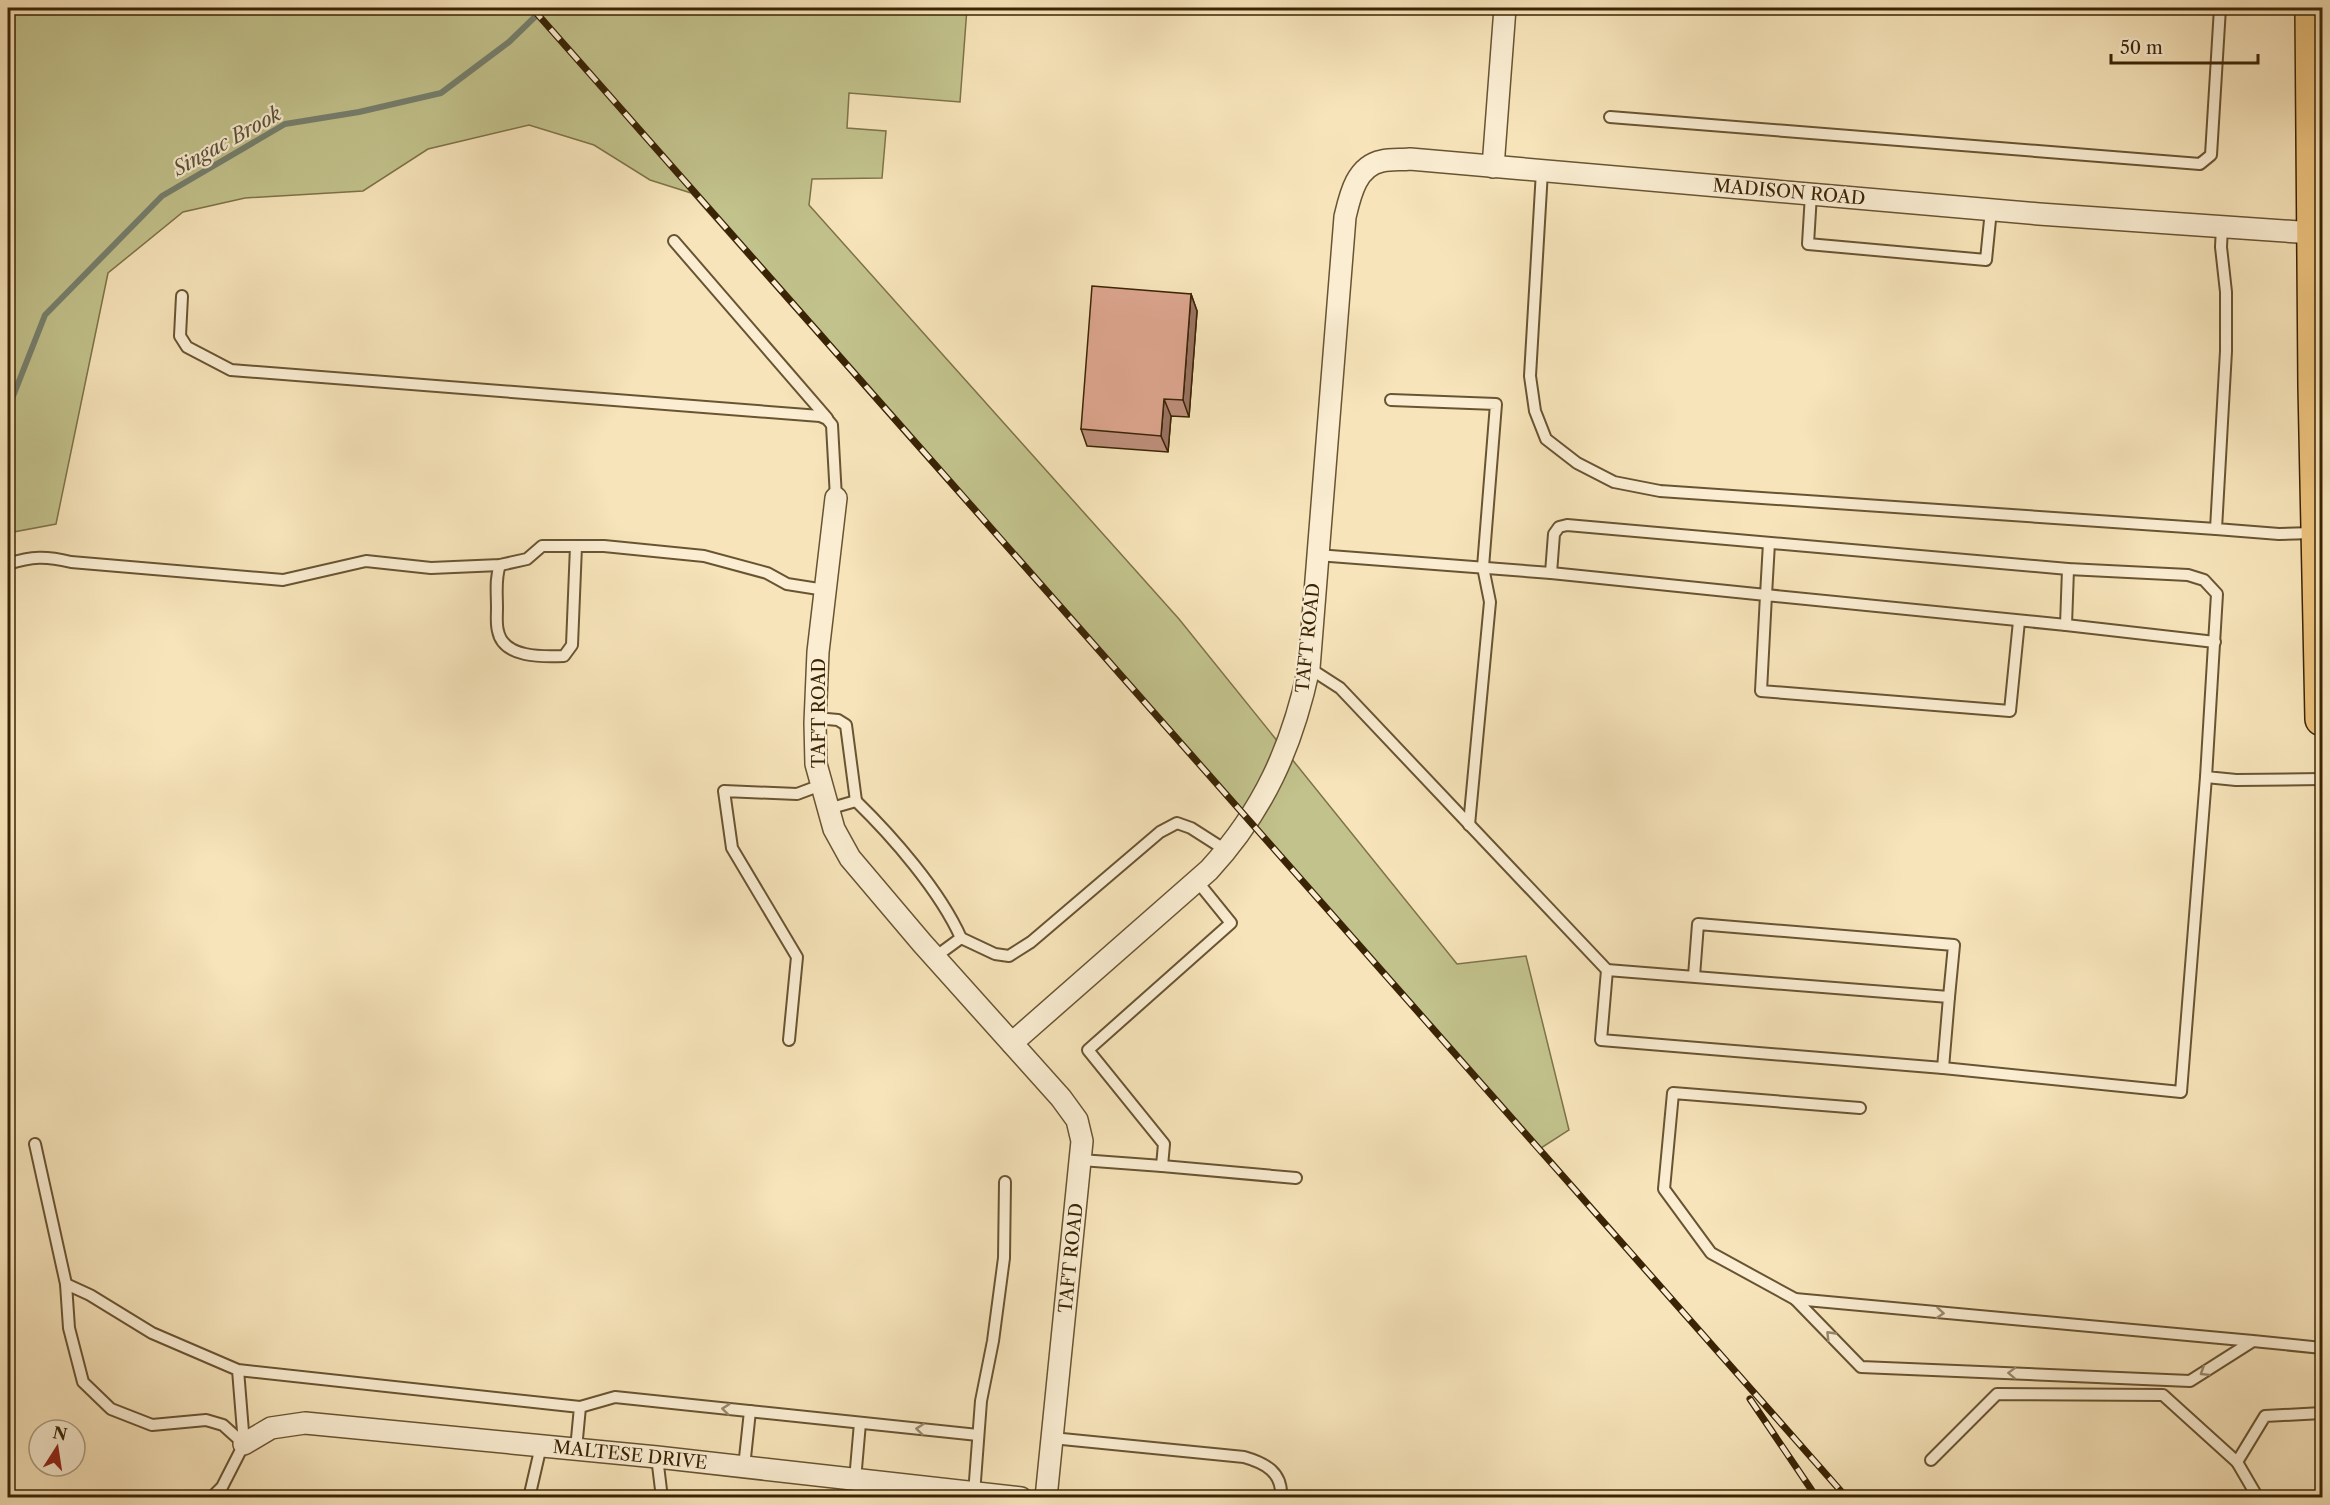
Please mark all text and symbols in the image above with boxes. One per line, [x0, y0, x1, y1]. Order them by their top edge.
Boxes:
scale bar [2111, 27, 2258, 65]
text: 50 m [2120, 37, 2163, 59]
water label: Singac Brook [168, 101, 286, 181]
street label: MADISON ROAD [1712, 174, 1866, 210]
street label: TAFT ROAD [1291, 582, 1325, 694]
street label: TAFT ROAD [808, 658, 830, 768]
street label: TAFT ROAD [1054, 1202, 1088, 1314]
one-way arrow [1935, 1306, 1944, 1319]
one-way arrow [1827, 1332, 1838, 1343]
one-way arrow [2200, 1364, 2210, 1376]
one-way arrow [2007, 1367, 2016, 1380]
one-way arrow [721, 1403, 731, 1416]
north arrow [27, 1418, 87, 1478]
text: N [51, 1422, 69, 1445]
one-way arrow [915, 1423, 925, 1436]
street label: MALTESE DRIVE [552, 1436, 708, 1474]

